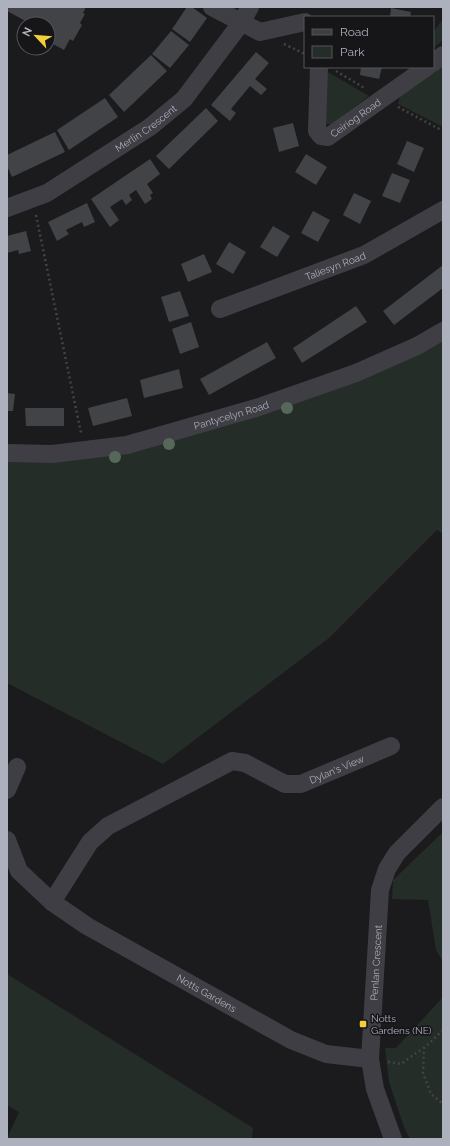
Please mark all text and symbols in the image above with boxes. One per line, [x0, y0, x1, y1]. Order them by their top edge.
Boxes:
north arrow [16, 16, 56, 56]
legend [304, 16, 434, 68]
text: N [20, 25, 35, 38]
text: Road [340, 25, 369, 39]
text: Park [340, 45, 365, 59]
street label: Ceiriog Road [328, 96, 383, 139]
street label: Merlin Crescent [113, 102, 179, 153]
street label: Taliesyn Road [303, 249, 367, 282]
street label: Pantycelyn Road [192, 398, 270, 431]
street label: Dylan's View [308, 753, 366, 785]
street label: Penlan Crescent [368, 924, 383, 1001]
street label: Notts Gardens [175, 972, 238, 1014]
place label: Notts Gardens (NE) [371, 1013, 432, 1036]
marker: Notts Gardens (NE) [358, 1019, 368, 1029]

